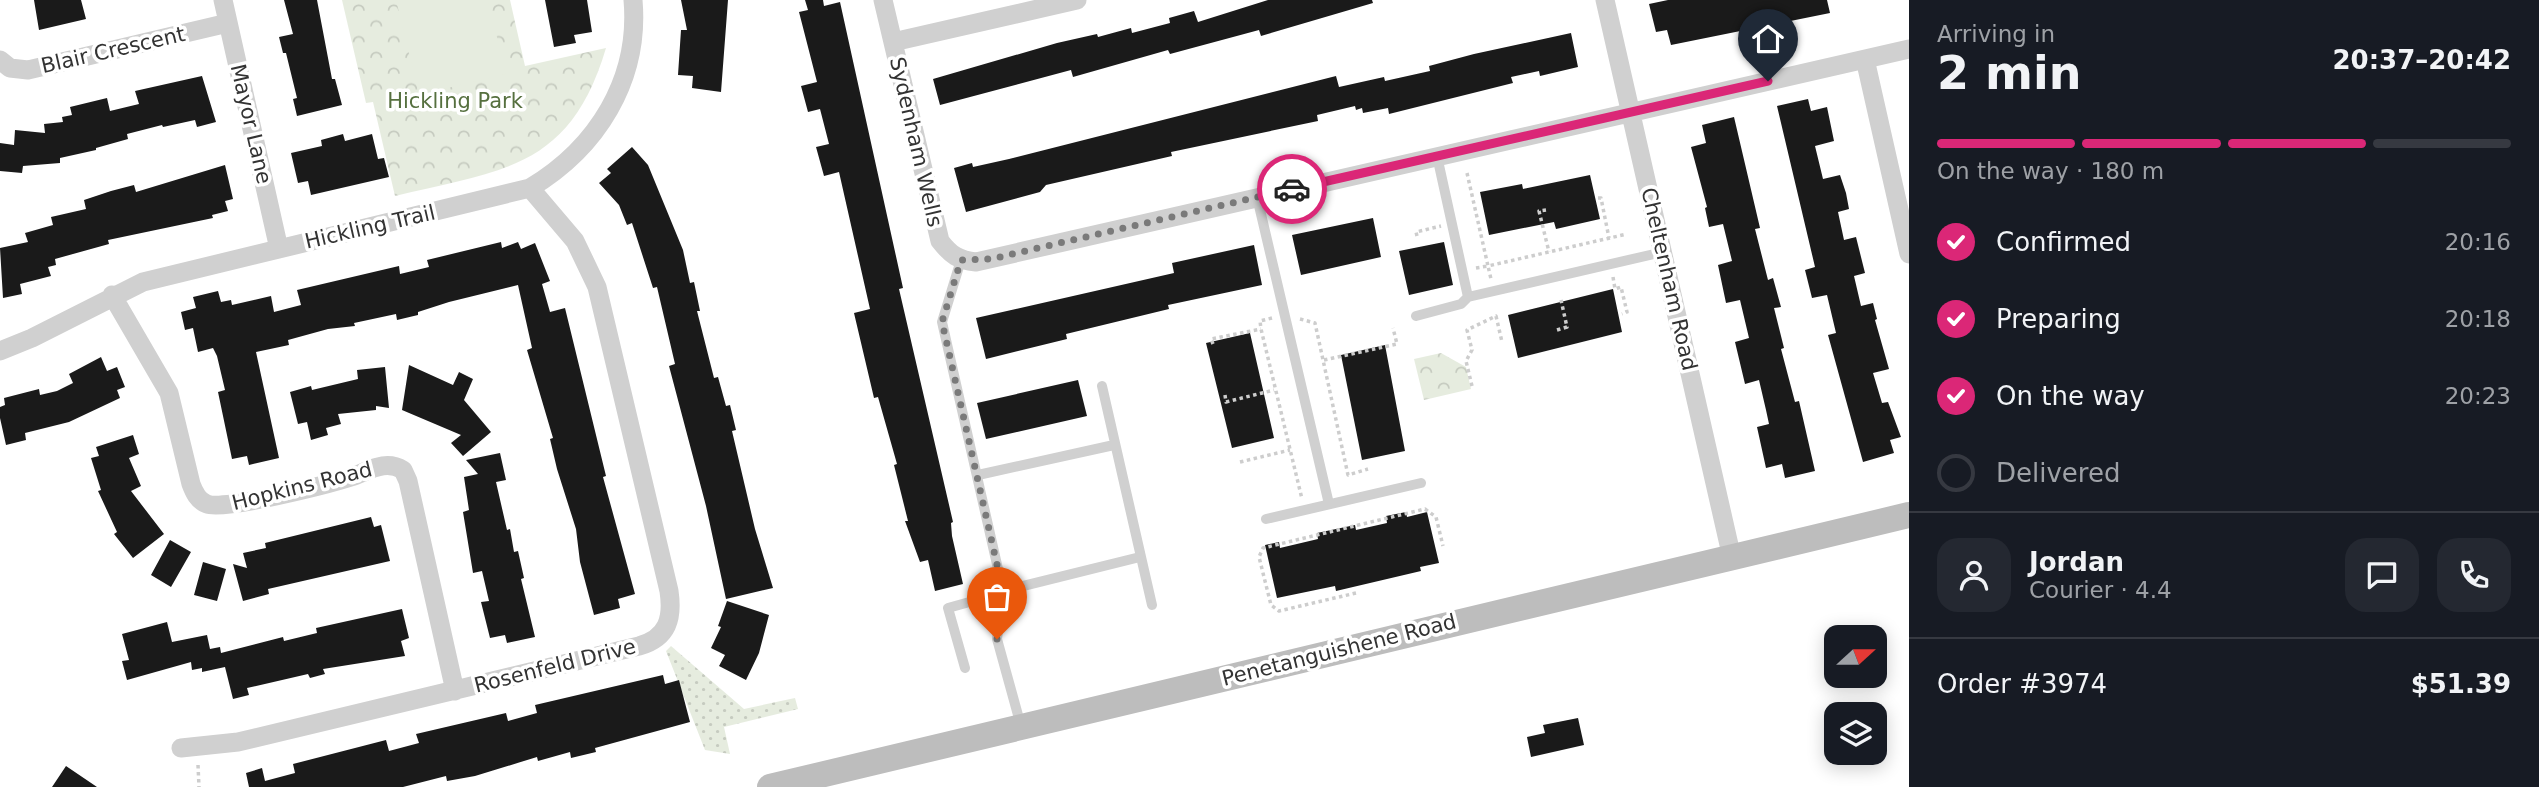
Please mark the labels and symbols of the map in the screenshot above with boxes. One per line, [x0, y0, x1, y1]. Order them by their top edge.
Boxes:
pin [1738, 9, 1798, 81]
street label: Blair Crescent [39, 22, 187, 78]
street label: Sydenham Wells [885, 55, 947, 229]
street label: Mayor Lane [226, 62, 276, 186]
park label: Hickling Park [387, 89, 524, 113]
courier [1257, 154, 1327, 224]
street label: Cheltenham Road [1636, 185, 1702, 373]
street label: Hickling Trail [302, 200, 438, 254]
street label: Hopkins Road [229, 457, 375, 515]
pin [967, 567, 1027, 639]
street label: Penetanguishene Road [1219, 609, 1459, 691]
north arrow [1824, 625, 1886, 688]
street label: Rosenfeld Drive [472, 634, 638, 698]

